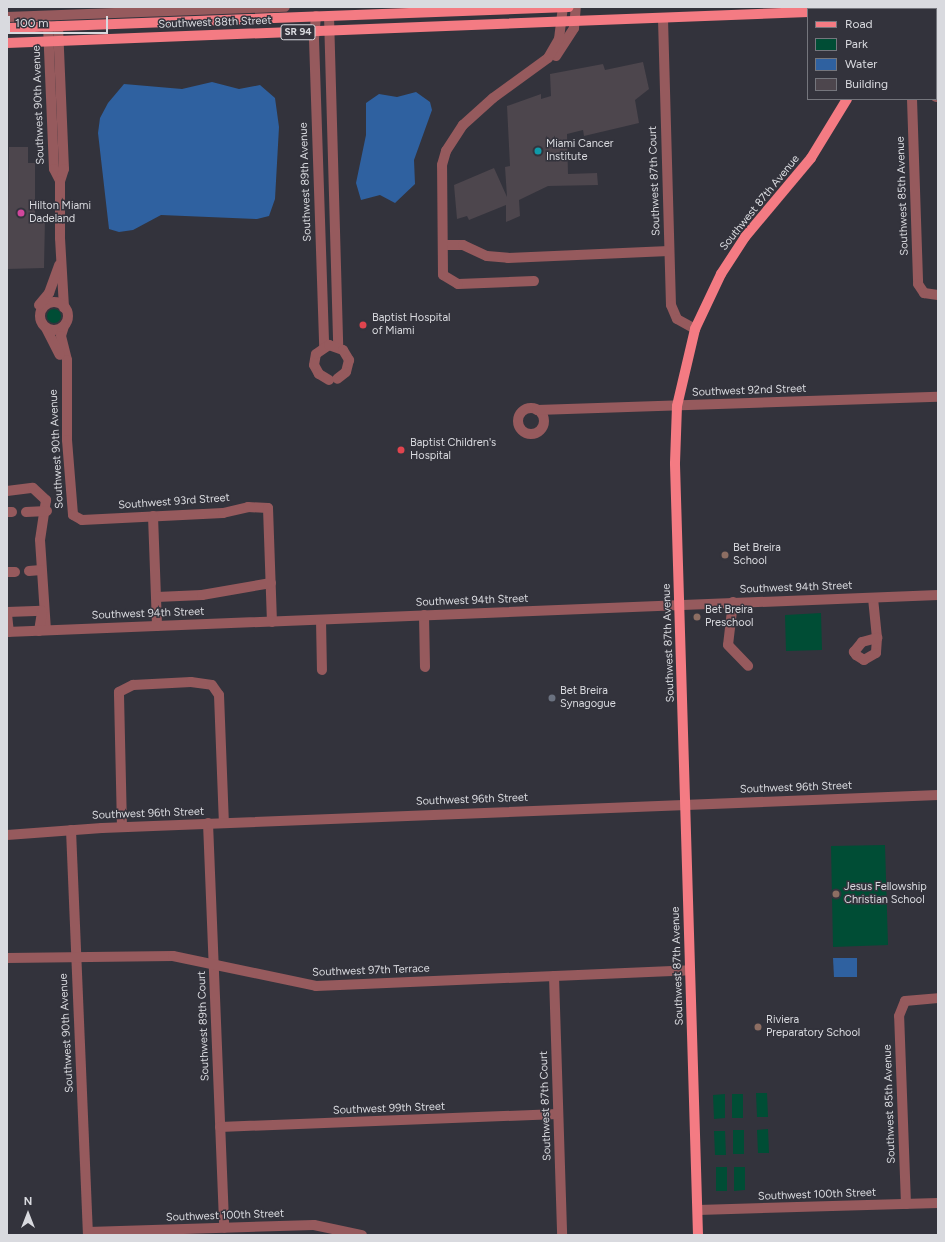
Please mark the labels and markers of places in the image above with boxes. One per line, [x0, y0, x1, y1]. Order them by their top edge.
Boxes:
place label: Miami Cancer Institute [546, 138, 613, 164]
marker: Miami Cancer Institute [533, 146, 543, 156]
place label: Hilton Miami Dadeland [29, 200, 91, 226]
marker: Hilton Miami Dadeland [16, 208, 26, 218]
place label: Baptist Hospital of Miami [372, 312, 451, 338]
marker: Baptist Hospital of Miami [357, 319, 369, 331]
place label: Baptist Children's Hospital [410, 437, 496, 463]
marker: Baptist Children's Hospital [395, 444, 407, 456]
place label: Bet Breira School [733, 542, 781, 568]
marker: Bet Breira School [720, 550, 730, 560]
place label: Bet Breira Preschool [705, 604, 753, 630]
marker: Bet Breira Preschool [692, 612, 702, 622]
place label: Bet Breira Synagogue [560, 685, 616, 711]
marker: Bet Breira Synagogue [547, 693, 557, 703]
place label: Jesus Fellowship Christian School [844, 881, 927, 907]
marker: Jesus Fellowship Christian School [831, 889, 841, 899]
place label: Riviera Preparatory School [766, 1014, 860, 1040]
marker: Riviera Preparatory School [753, 1022, 763, 1032]

